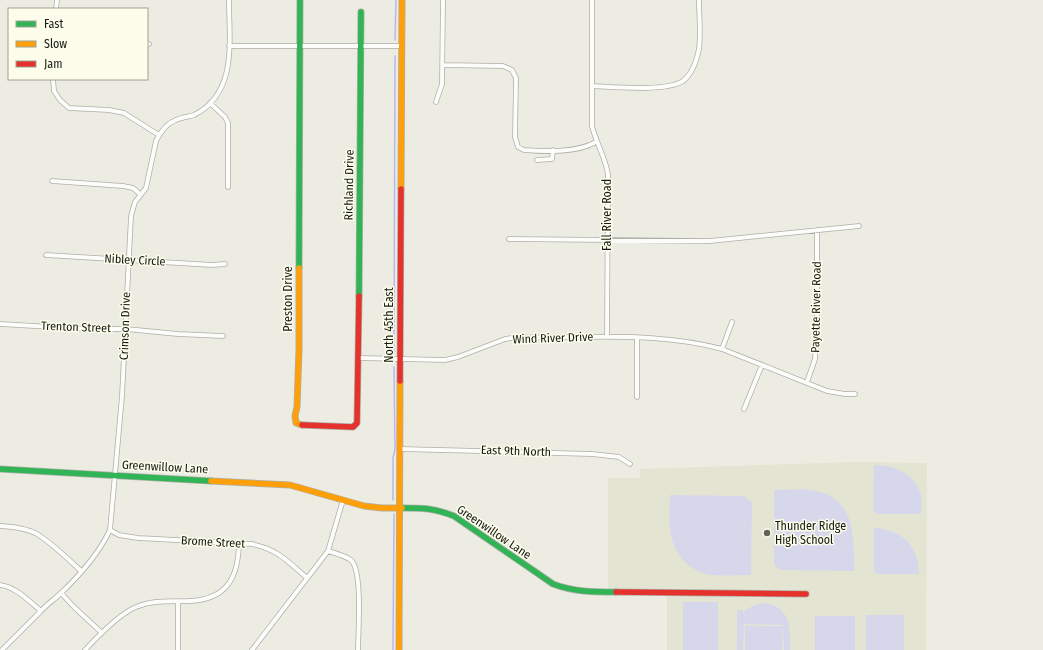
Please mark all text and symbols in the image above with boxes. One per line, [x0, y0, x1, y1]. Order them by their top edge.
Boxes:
legend [8, 8, 148, 80]
text: Fast [44, 17, 63, 31]
text: Slow [44, 37, 67, 51]
text: Jam [44, 57, 62, 71]
street label: Richland Drive [341, 149, 357, 221]
street label: Fall River Road [600, 179, 614, 251]
street label: Nibley Circle [104, 251, 166, 269]
street label: Payette River Road [808, 261, 824, 353]
street label: Preston Drive [281, 266, 295, 332]
street label: North 45th East [382, 287, 396, 363]
street label: Crimson Drive [117, 292, 133, 360]
street label: Trenton Street [41, 319, 111, 335]
street label: Wind River Drive [512, 330, 594, 346]
street label: East 9th North [481, 443, 551, 459]
street label: Greenwillow Lane [121, 458, 209, 476]
street label: Greenwillow Lane [454, 502, 534, 562]
place label: Thunder Ridge High School [775, 519, 846, 547]
marker: Thunder Ridge High School [762, 528, 772, 538]
street label: Brome Street [181, 533, 246, 551]

